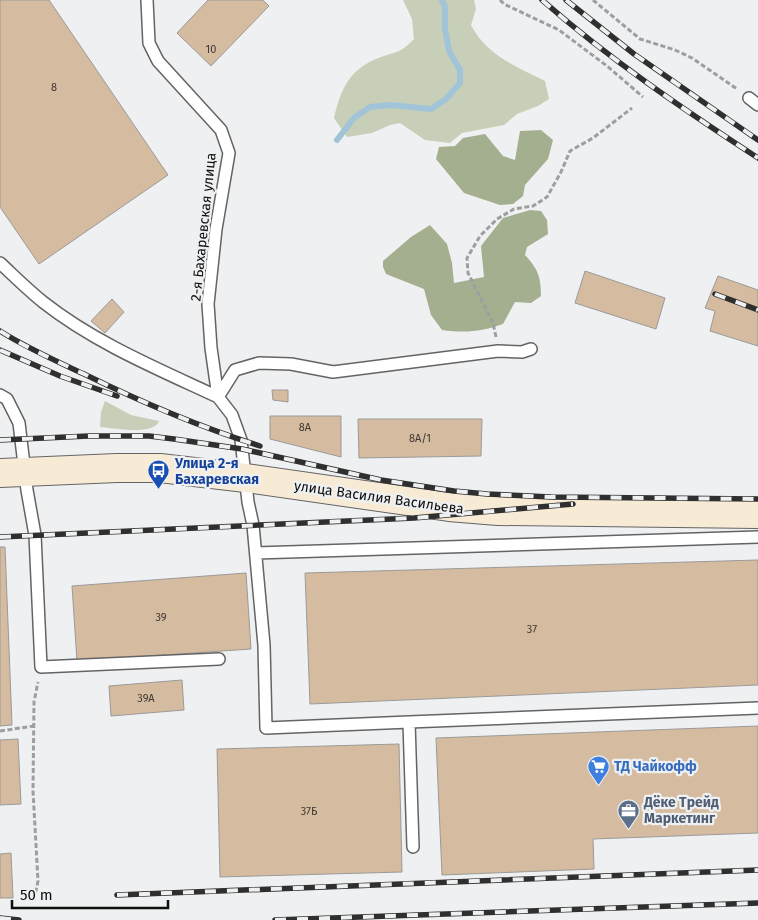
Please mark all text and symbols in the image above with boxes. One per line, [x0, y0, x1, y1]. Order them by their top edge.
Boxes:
house number: 10 [206, 43, 216, 56]
house number: 8 [51, 81, 57, 94]
street label: 2-я Бахаревская улица [187, 152, 220, 302]
house number: 8А [299, 421, 312, 434]
house number: 8А/1 [409, 432, 431, 445]
place label: Улица 2-я Бахаревская [174, 455, 259, 488]
bus stop icon: Улица 2-я Бахаревская [147, 459, 171, 490]
street label: улица Василия Васильева [293, 477, 465, 518]
house number: 39 [155, 611, 167, 624]
house number: 37 [527, 623, 537, 636]
house number: 39А [137, 692, 155, 705]
supermarket icon: ТД Чайкофф [586, 754, 610, 785]
place label: ТД Чайкофф [614, 758, 697, 775]
place label: Дёке Трейд Маркетинг [643, 794, 719, 827]
office icon: Дёке Трейд Маркетинг [616, 798, 640, 829]
house number: 37Б [301, 805, 318, 818]
scale bar [12, 878, 169, 910]
text: 50 m [20, 886, 53, 904]

